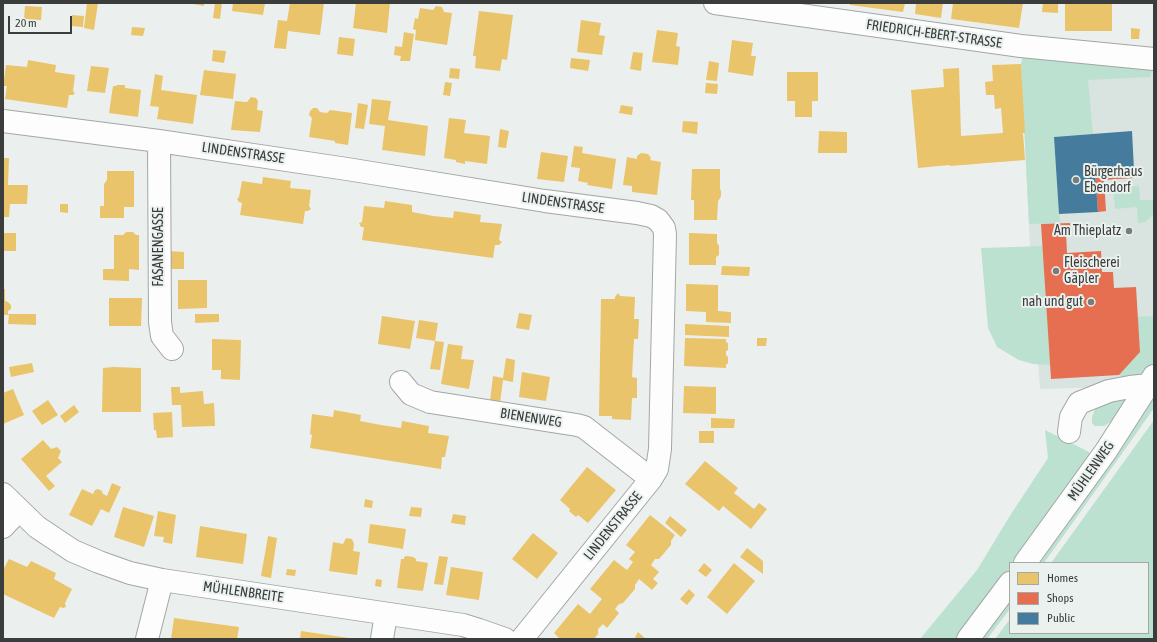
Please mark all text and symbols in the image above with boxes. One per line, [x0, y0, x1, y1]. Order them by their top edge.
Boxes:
scale bar [10, 8, 74, 34]
text: 20 m [15, 16, 37, 30]
street label: FRIEDRICH-EBERT-STRASSE [865, 16, 1003, 52]
street label: LINDENSTRASSE [201, 139, 285, 167]
place label: Bürgerhaus Ebendorf [1084, 164, 1142, 196]
marker: Bürgerhaus Ebendorf [1071, 175, 1081, 185]
street label: LINDENSTRASSE [521, 189, 605, 217]
street label: FASANENGASSE [151, 207, 167, 287]
place label: Am Thieplatz [1054, 223, 1121, 239]
marker: Am Thieplatz [1124, 226, 1134, 236]
place label: Fleischerei Gäpler [1064, 255, 1120, 288]
marker: Fleischerei Gäpler [1051, 266, 1061, 276]
place label: nah und gut [1022, 294, 1083, 310]
marker: nah und gut [1086, 297, 1096, 307]
street label: BIENENWEG [499, 405, 563, 431]
street label: MÜHLENWEG [1064, 438, 1118, 504]
street label: LINDENSTRASSE [580, 488, 646, 564]
legend [1009, 562, 1149, 634]
text: Homes [1047, 571, 1078, 585]
street label: MÜHLENBREITE [202, 578, 284, 606]
text: Shops [1047, 591, 1073, 605]
text: Public [1047, 611, 1075, 625]

